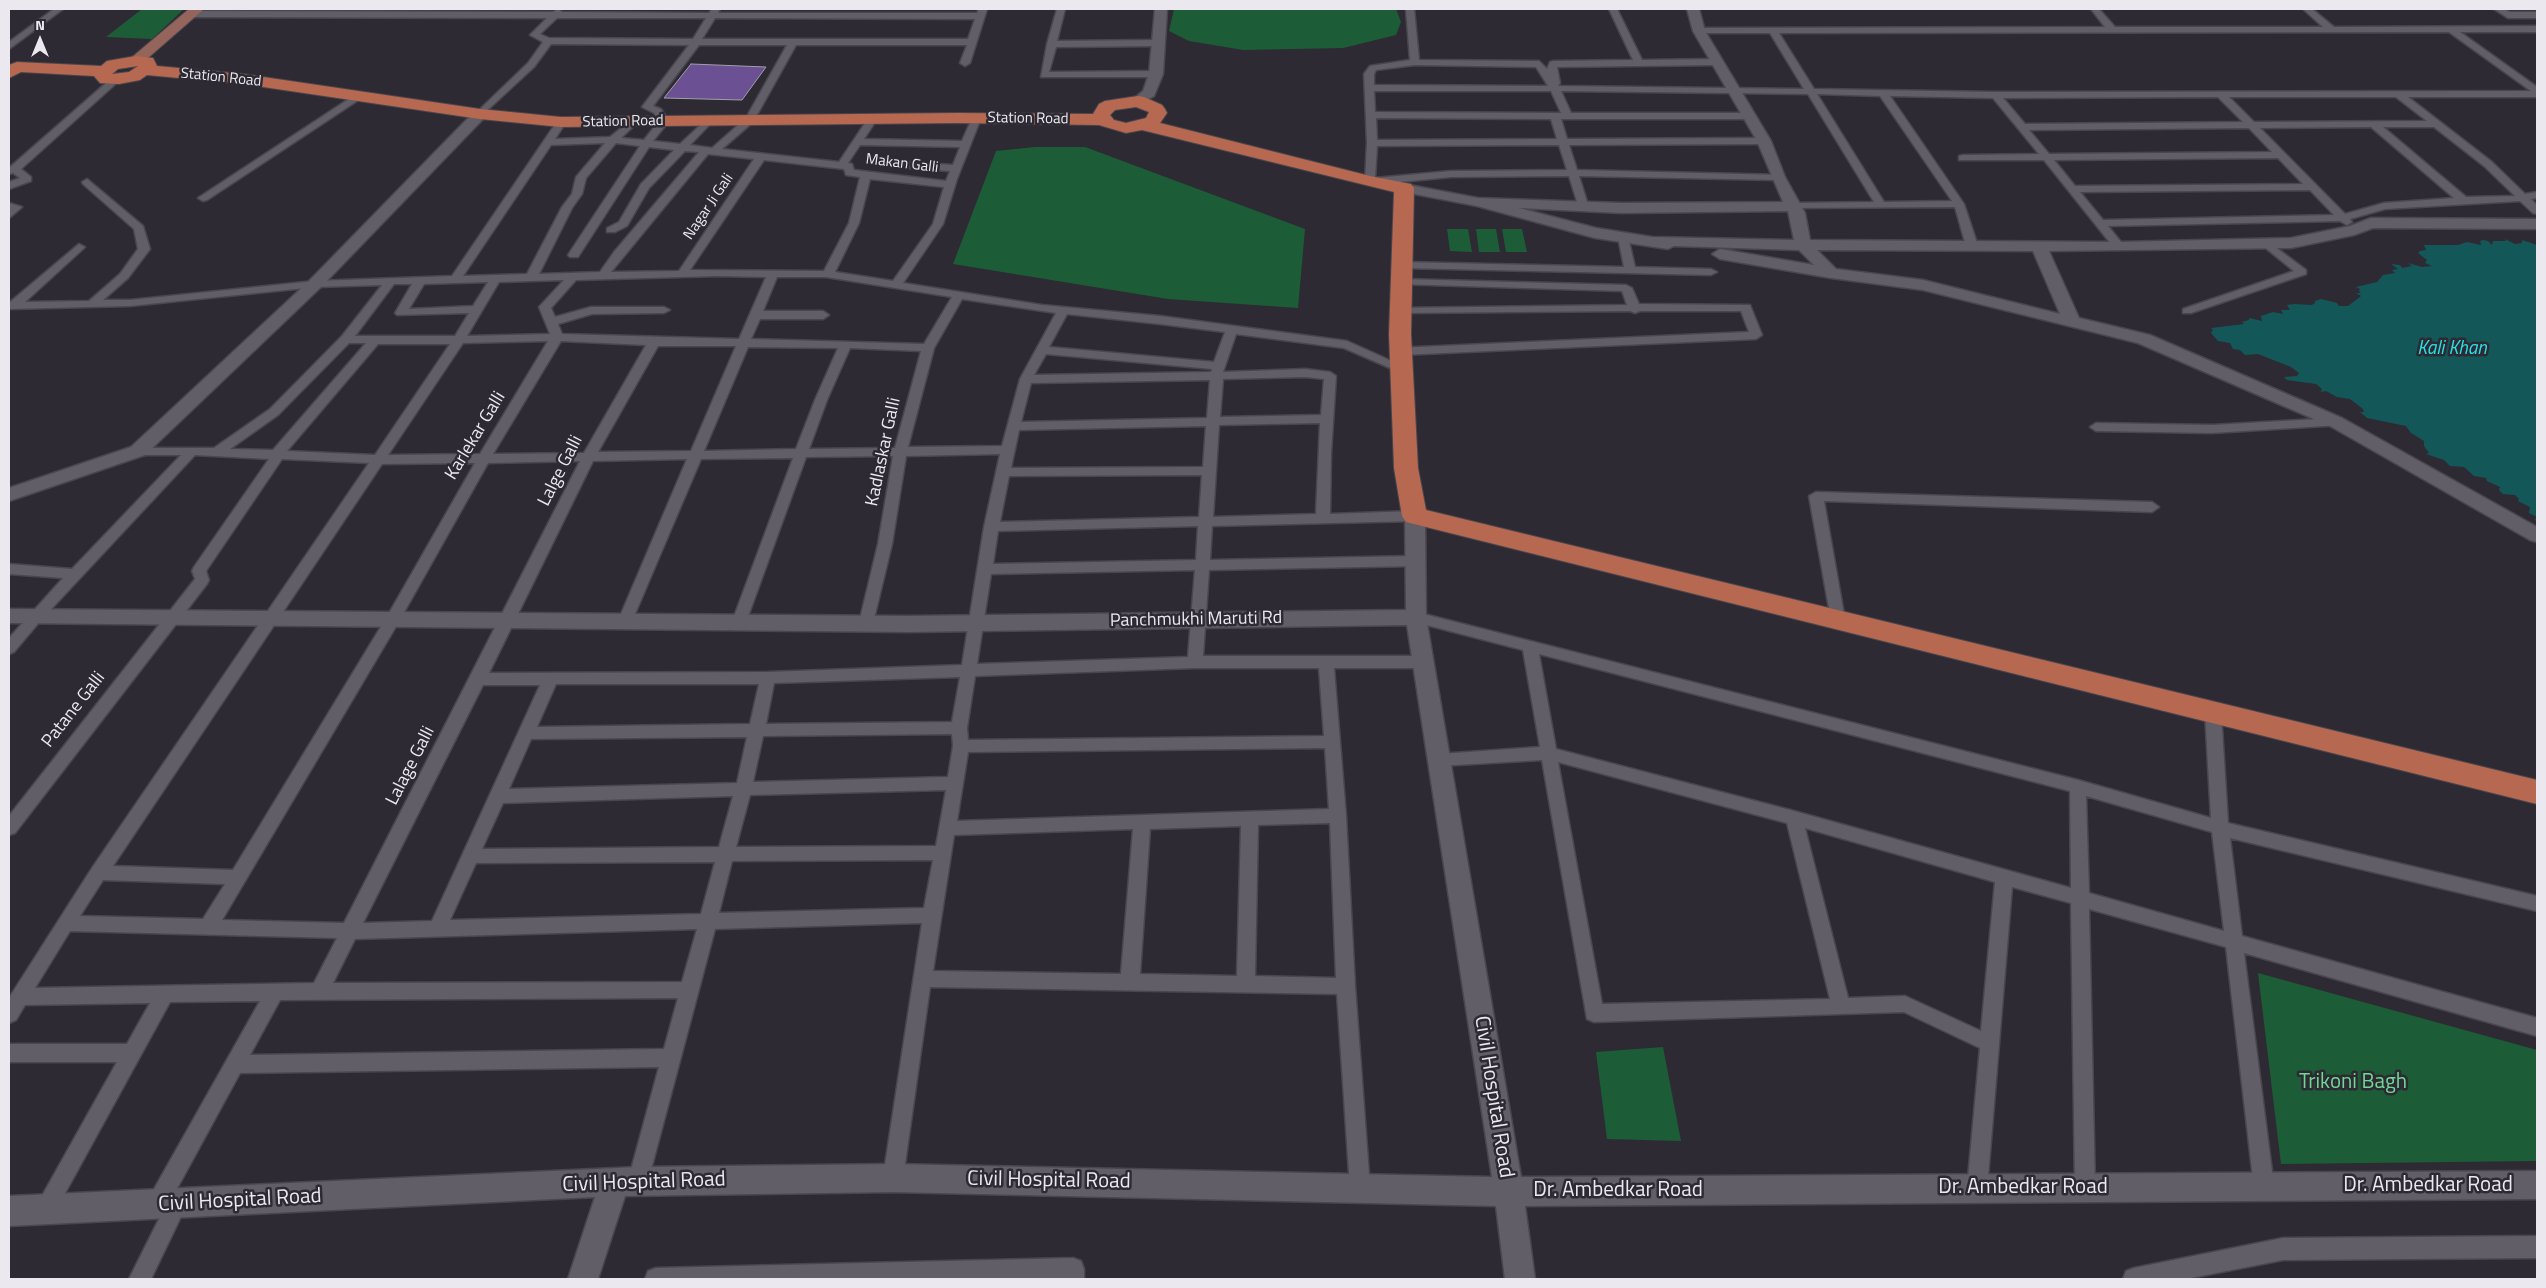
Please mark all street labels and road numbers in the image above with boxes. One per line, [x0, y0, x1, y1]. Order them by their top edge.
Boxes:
street label: Station Road [180, 65, 262, 91]
street label: Station Road [987, 109, 1069, 129]
street label: Station Road [582, 112, 664, 132]
street label: Makan Galli [865, 151, 939, 177]
street label: Nagar Ji Gali [680, 171, 738, 243]
street label: Karlekar Galli [441, 388, 511, 484]
street label: Kadlaskar Galli [862, 396, 906, 508]
street label: Lalge Galli [534, 432, 588, 510]
street label: Panchmukhi Maruti Rd [1110, 608, 1282, 632]
street label: Patane Galli [38, 668, 110, 752]
street label: Lalage Galli [382, 723, 440, 809]
street label: Civil Hospital Road [1468, 1014, 1518, 1180]
street label: Civil Hospital Road [967, 1167, 1131, 1195]
street label: Civil Hospital Road [562, 1168, 726, 1198]
street label: Dr. Ambedkar Road [2343, 1173, 2513, 1199]
street label: Dr. Ambedkar Road [1938, 1175, 2108, 1201]
street label: Dr. Ambedkar Road [1533, 1178, 1703, 1204]
street label: Civil Hospital Road [158, 1184, 322, 1218]

